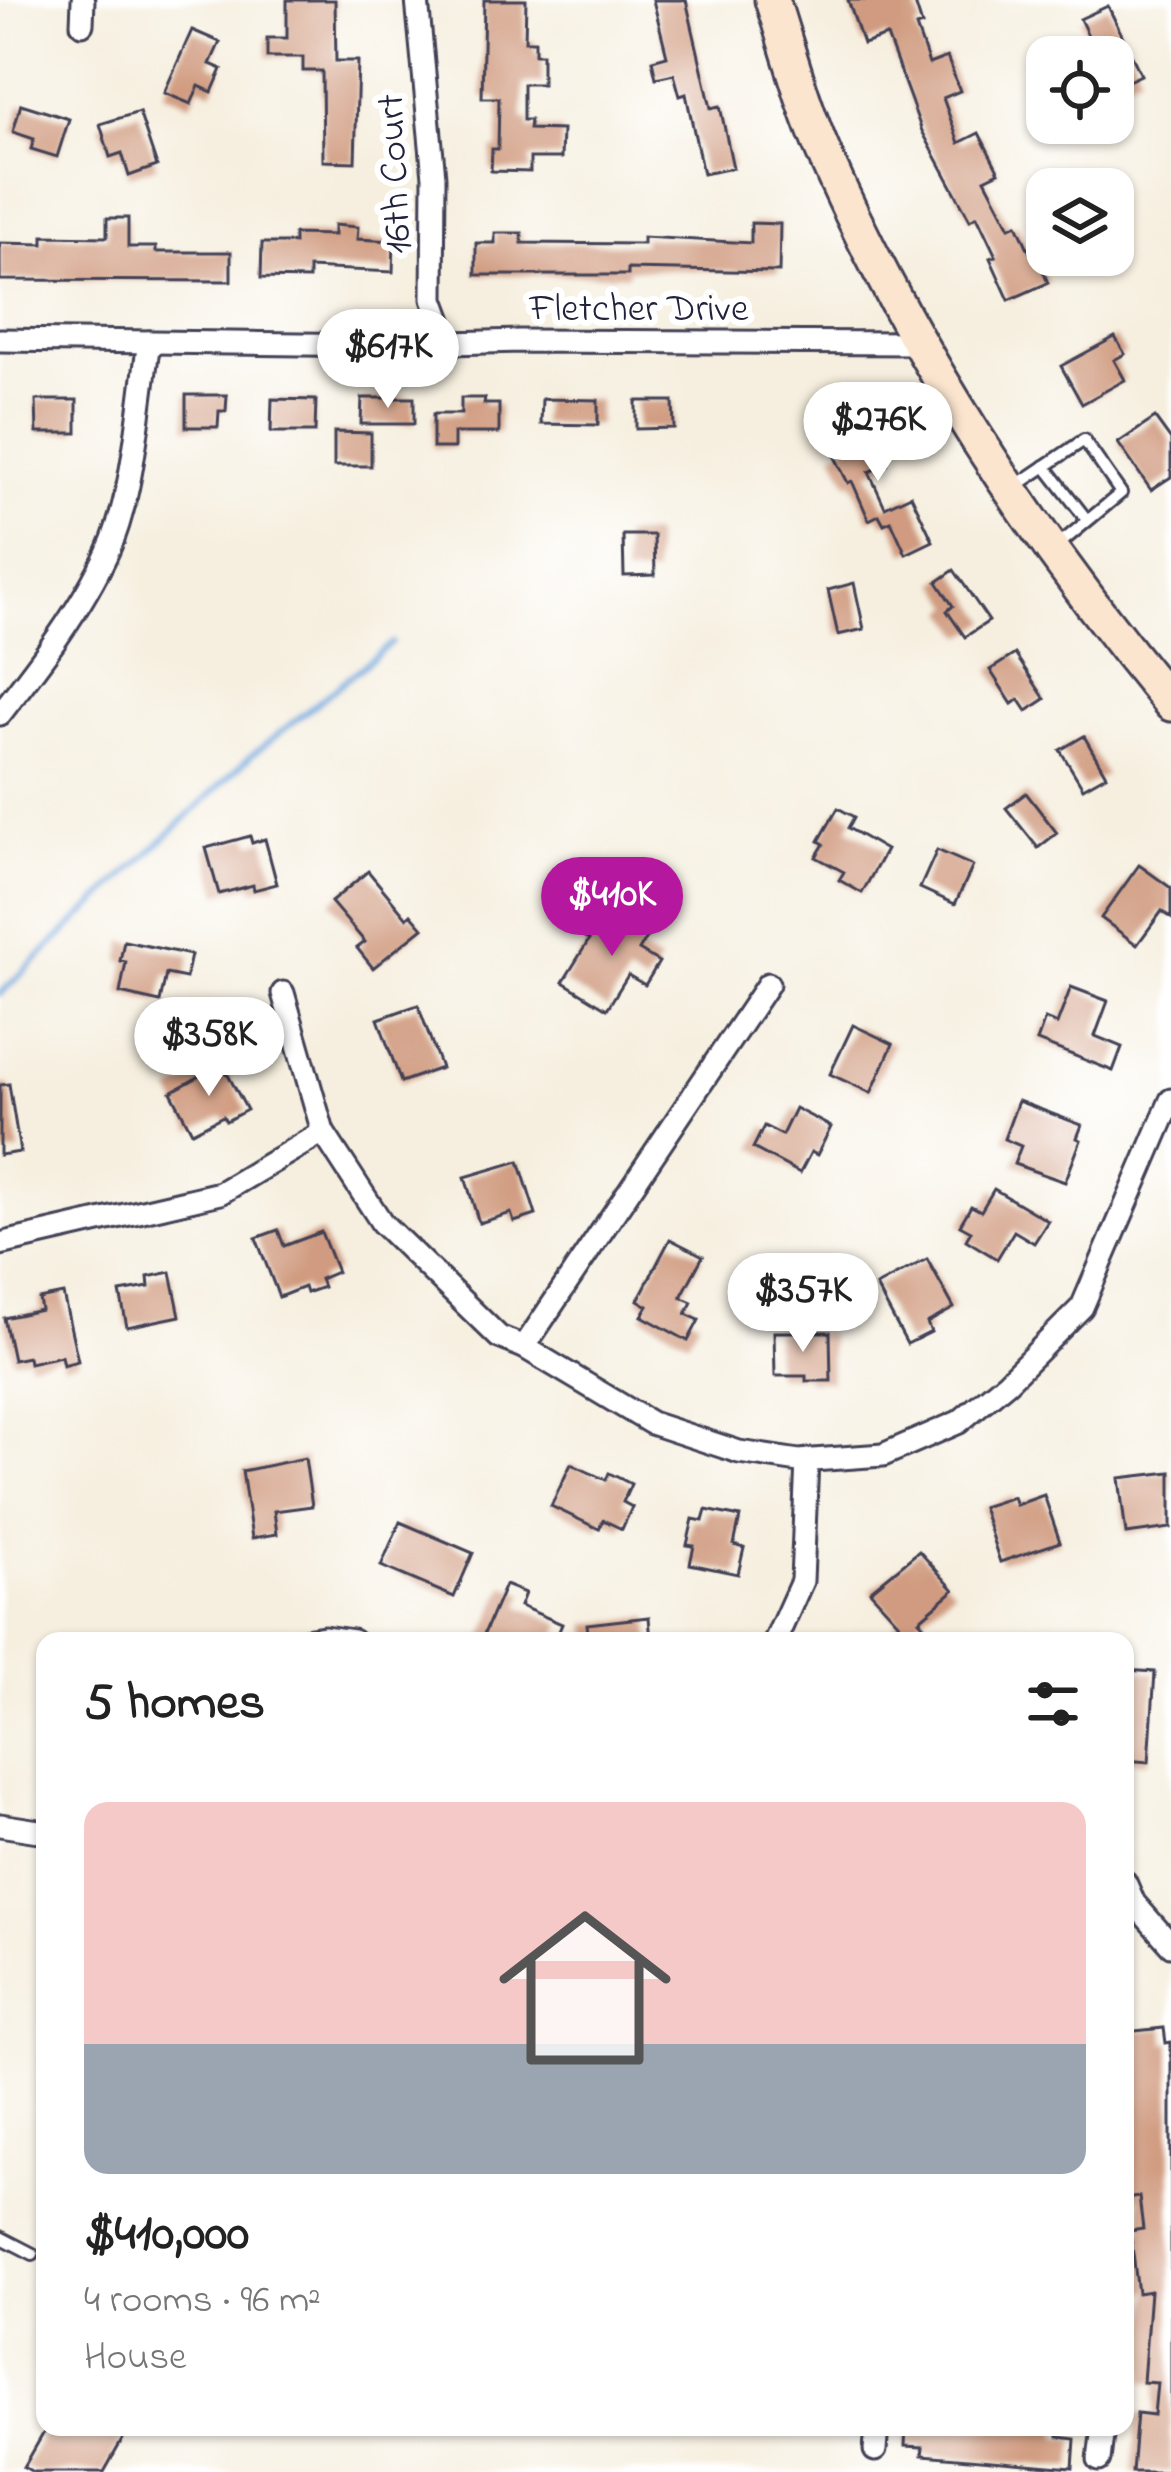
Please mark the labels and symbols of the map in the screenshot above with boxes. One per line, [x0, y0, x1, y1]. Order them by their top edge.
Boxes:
street label: 16th Court [364, 92, 429, 255]
street label: Fletcher Drive [529, 282, 749, 339]
pin: $617K [304, 309, 472, 411]
pin: $276K [794, 382, 962, 484]
pin: $410K [528, 857, 696, 959]
pin: $358K [125, 997, 293, 1099]
pin: $357K [719, 1253, 887, 1355]

